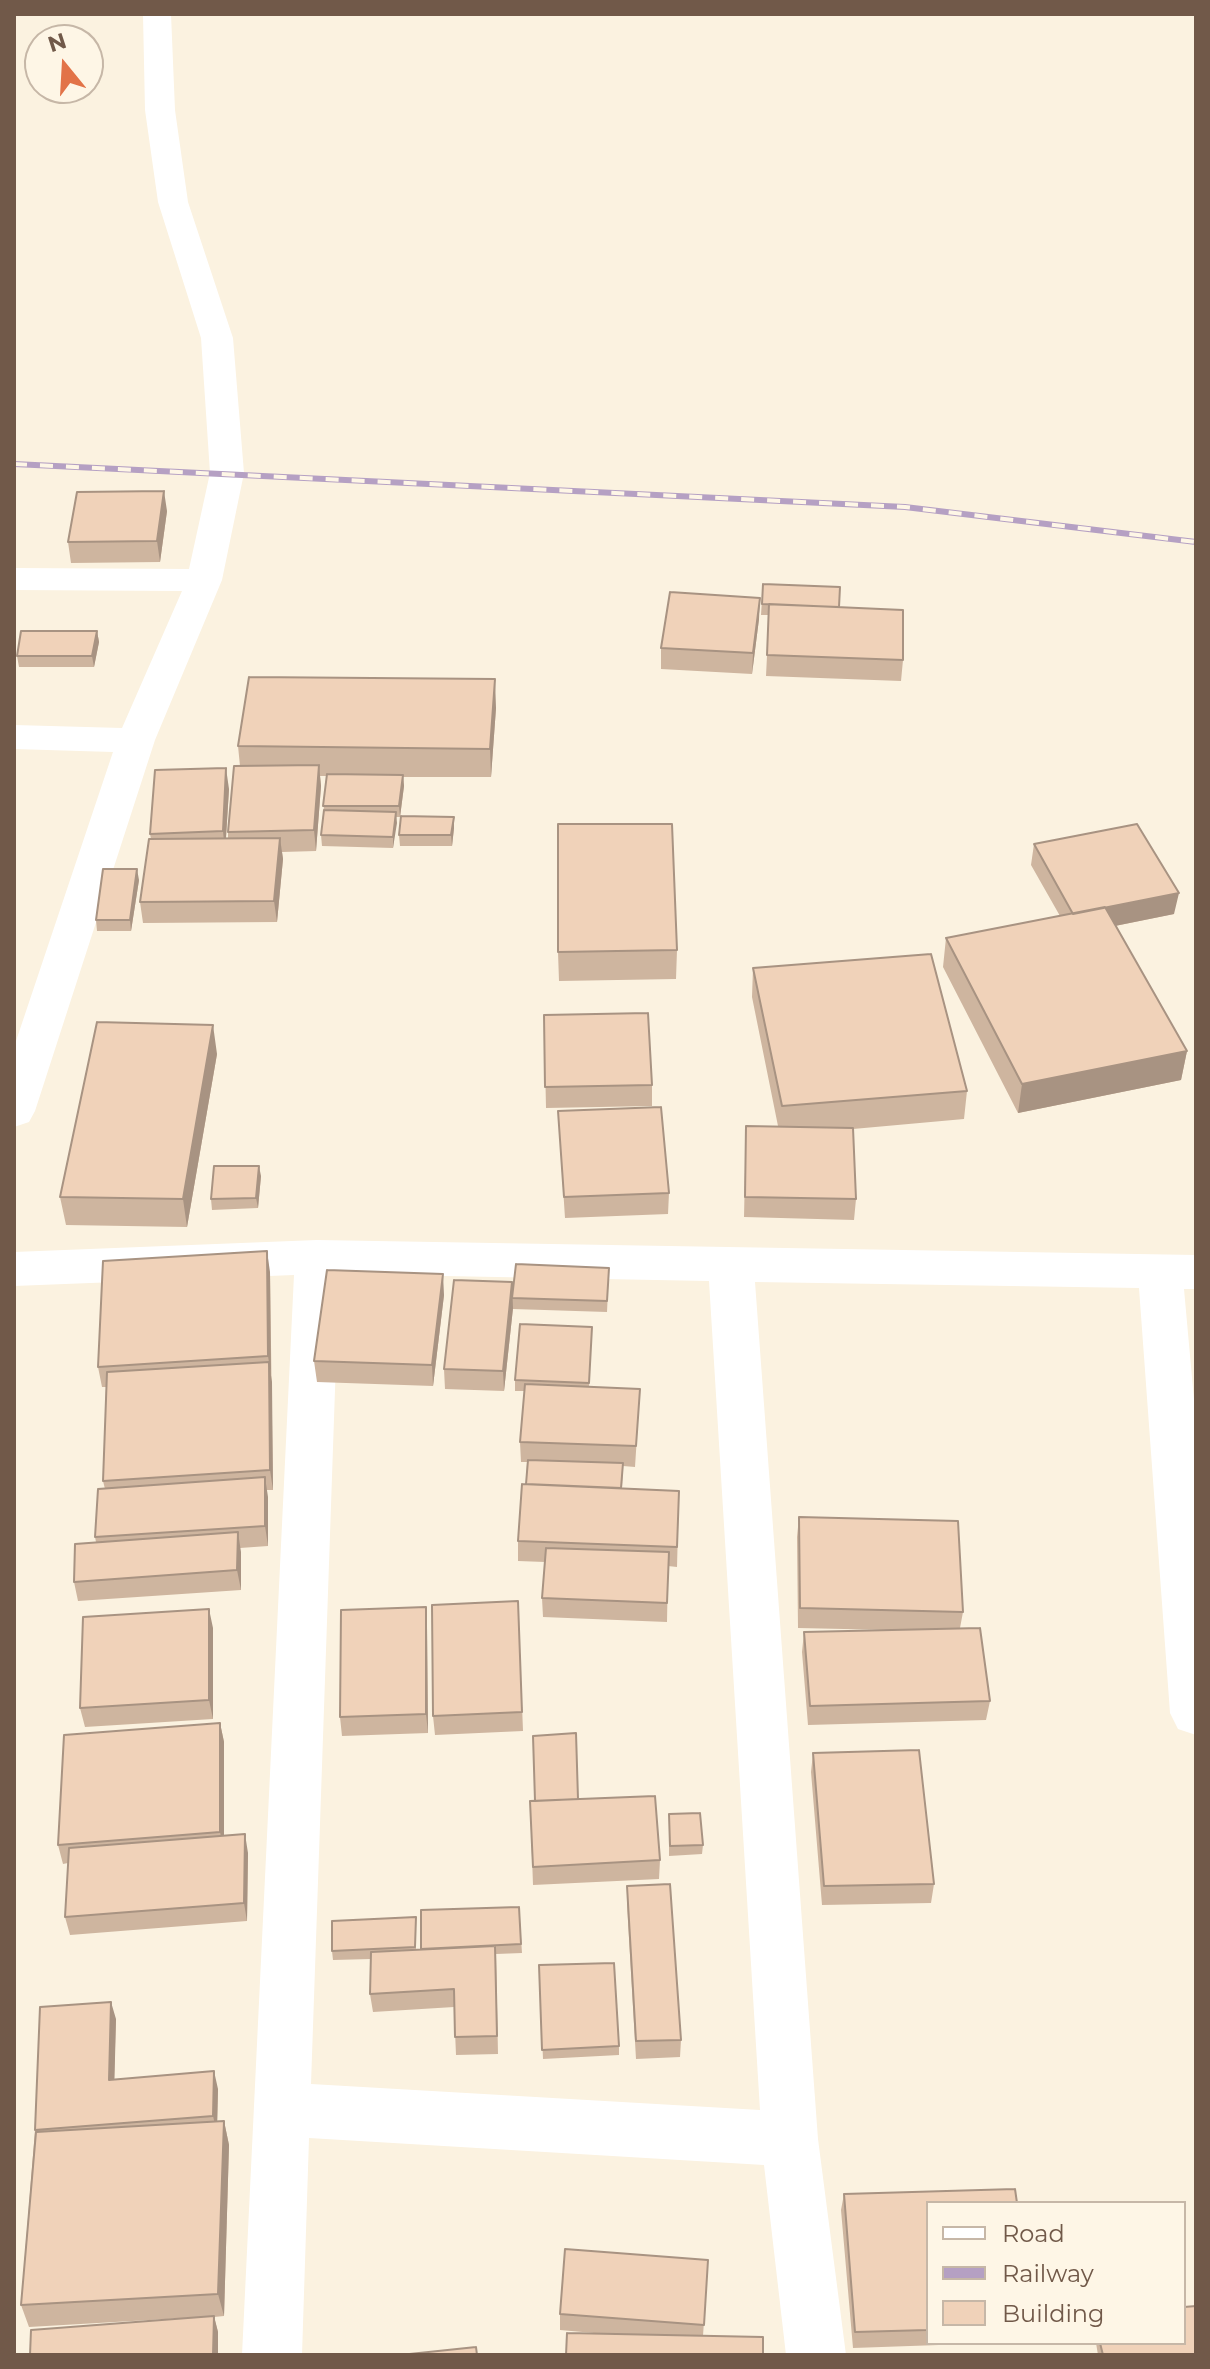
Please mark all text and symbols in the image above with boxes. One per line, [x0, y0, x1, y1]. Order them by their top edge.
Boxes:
north arrow [24, 24, 104, 104]
text: N [44, 27, 70, 58]
legend [926, 2201, 1186, 2345]
text: Road [1002, 2219, 1065, 2248]
text: Railway [1002, 2259, 1094, 2288]
text: Building [1002, 2299, 1105, 2328]

